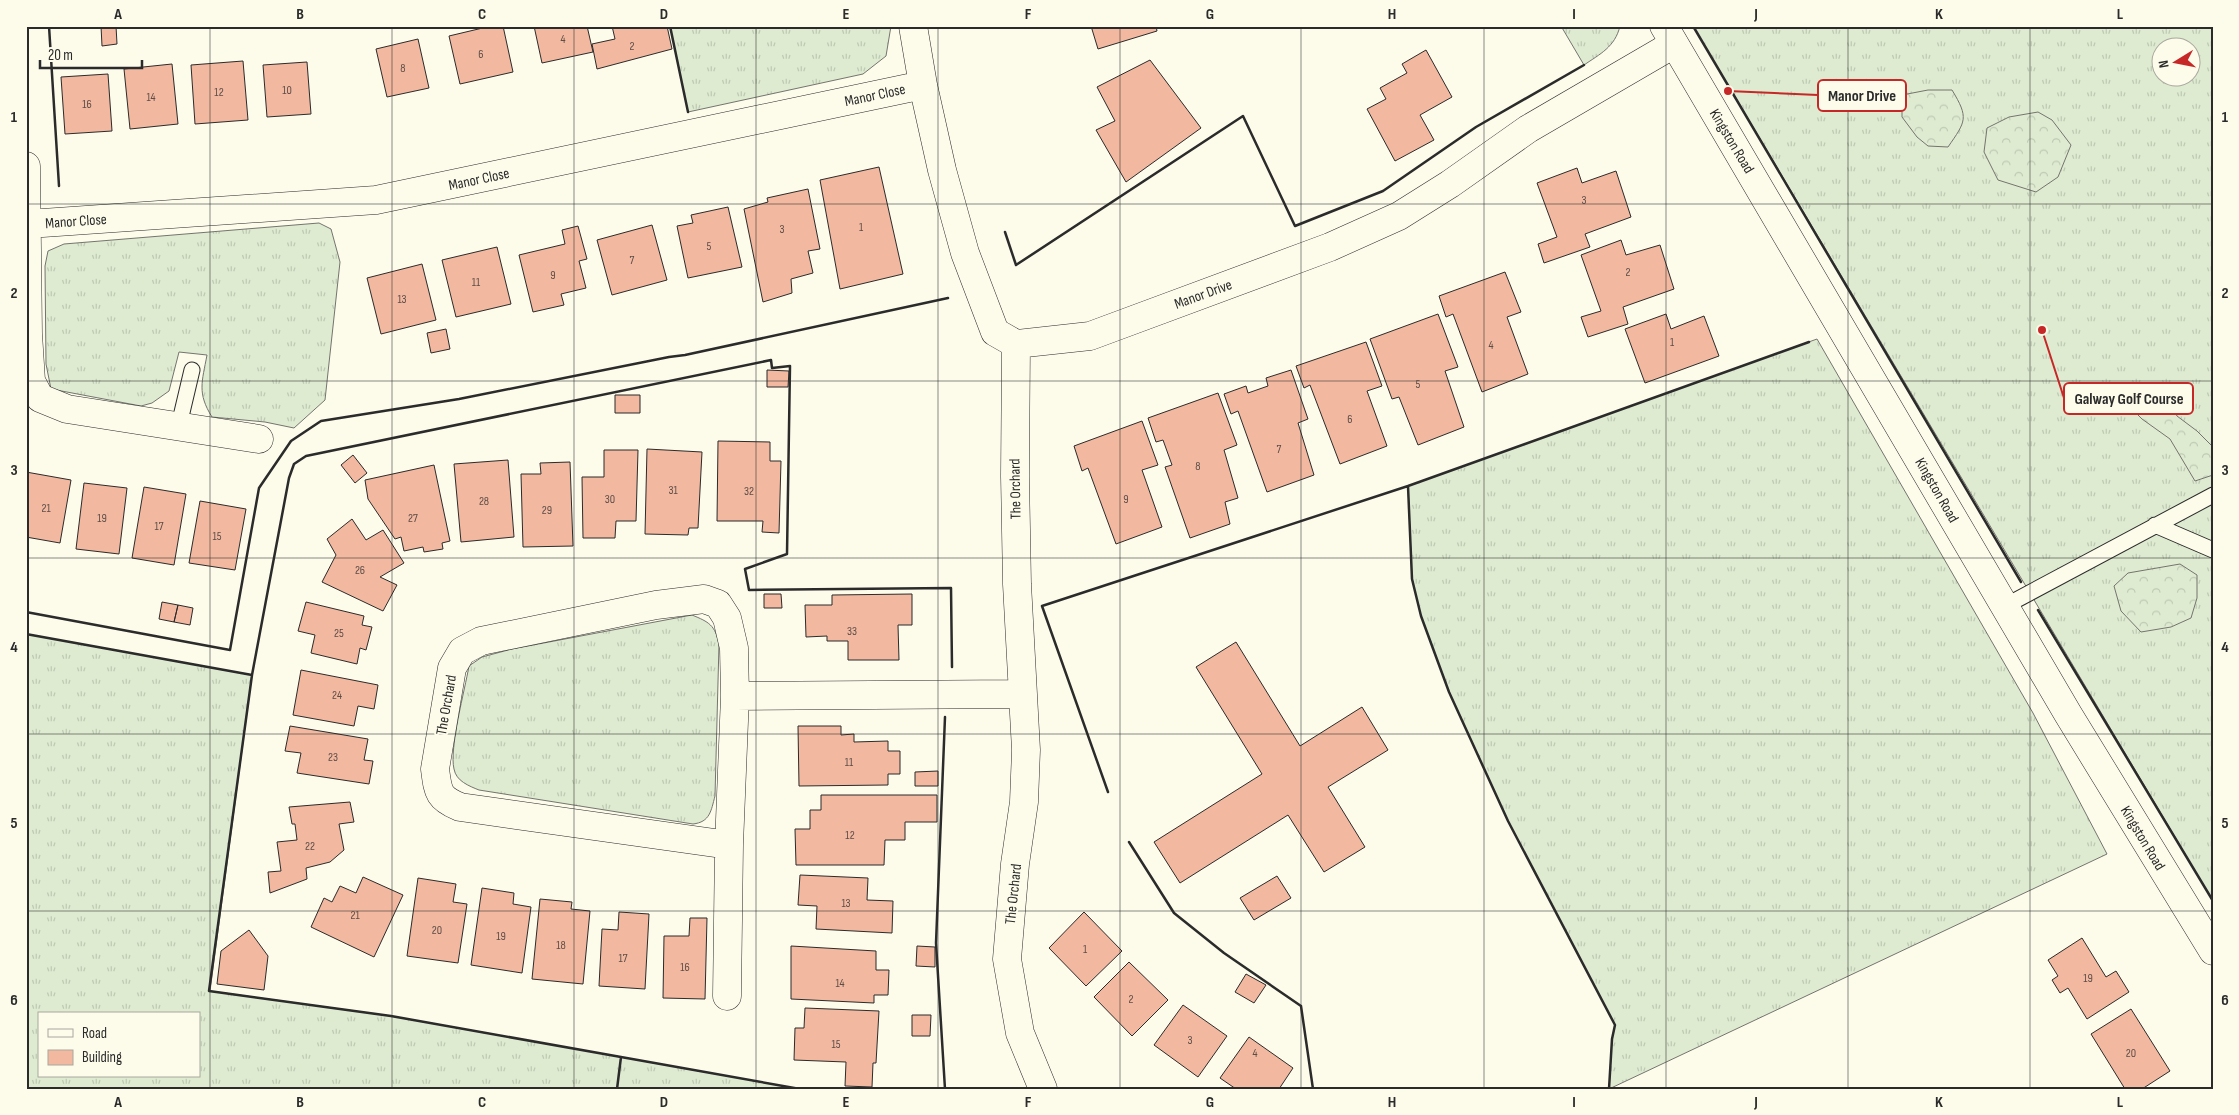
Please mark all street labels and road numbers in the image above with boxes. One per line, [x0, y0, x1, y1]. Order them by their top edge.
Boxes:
street label: Manor Close [843, 80, 907, 111]
street label: Kingston Road [1705, 106, 1758, 177]
street label: Manor Close [447, 164, 511, 195]
street label: Manor Close [45, 210, 107, 233]
street label: Manor Drive [1172, 275, 1235, 314]
street label: Kingston Road [1910, 454, 1963, 526]
street label: The Orchard [1005, 458, 1026, 520]
street label: The Orchard [432, 674, 461, 737]
street label: Kingston Road [2116, 803, 2169, 874]
street label: The Orchard [1001, 863, 1026, 925]

